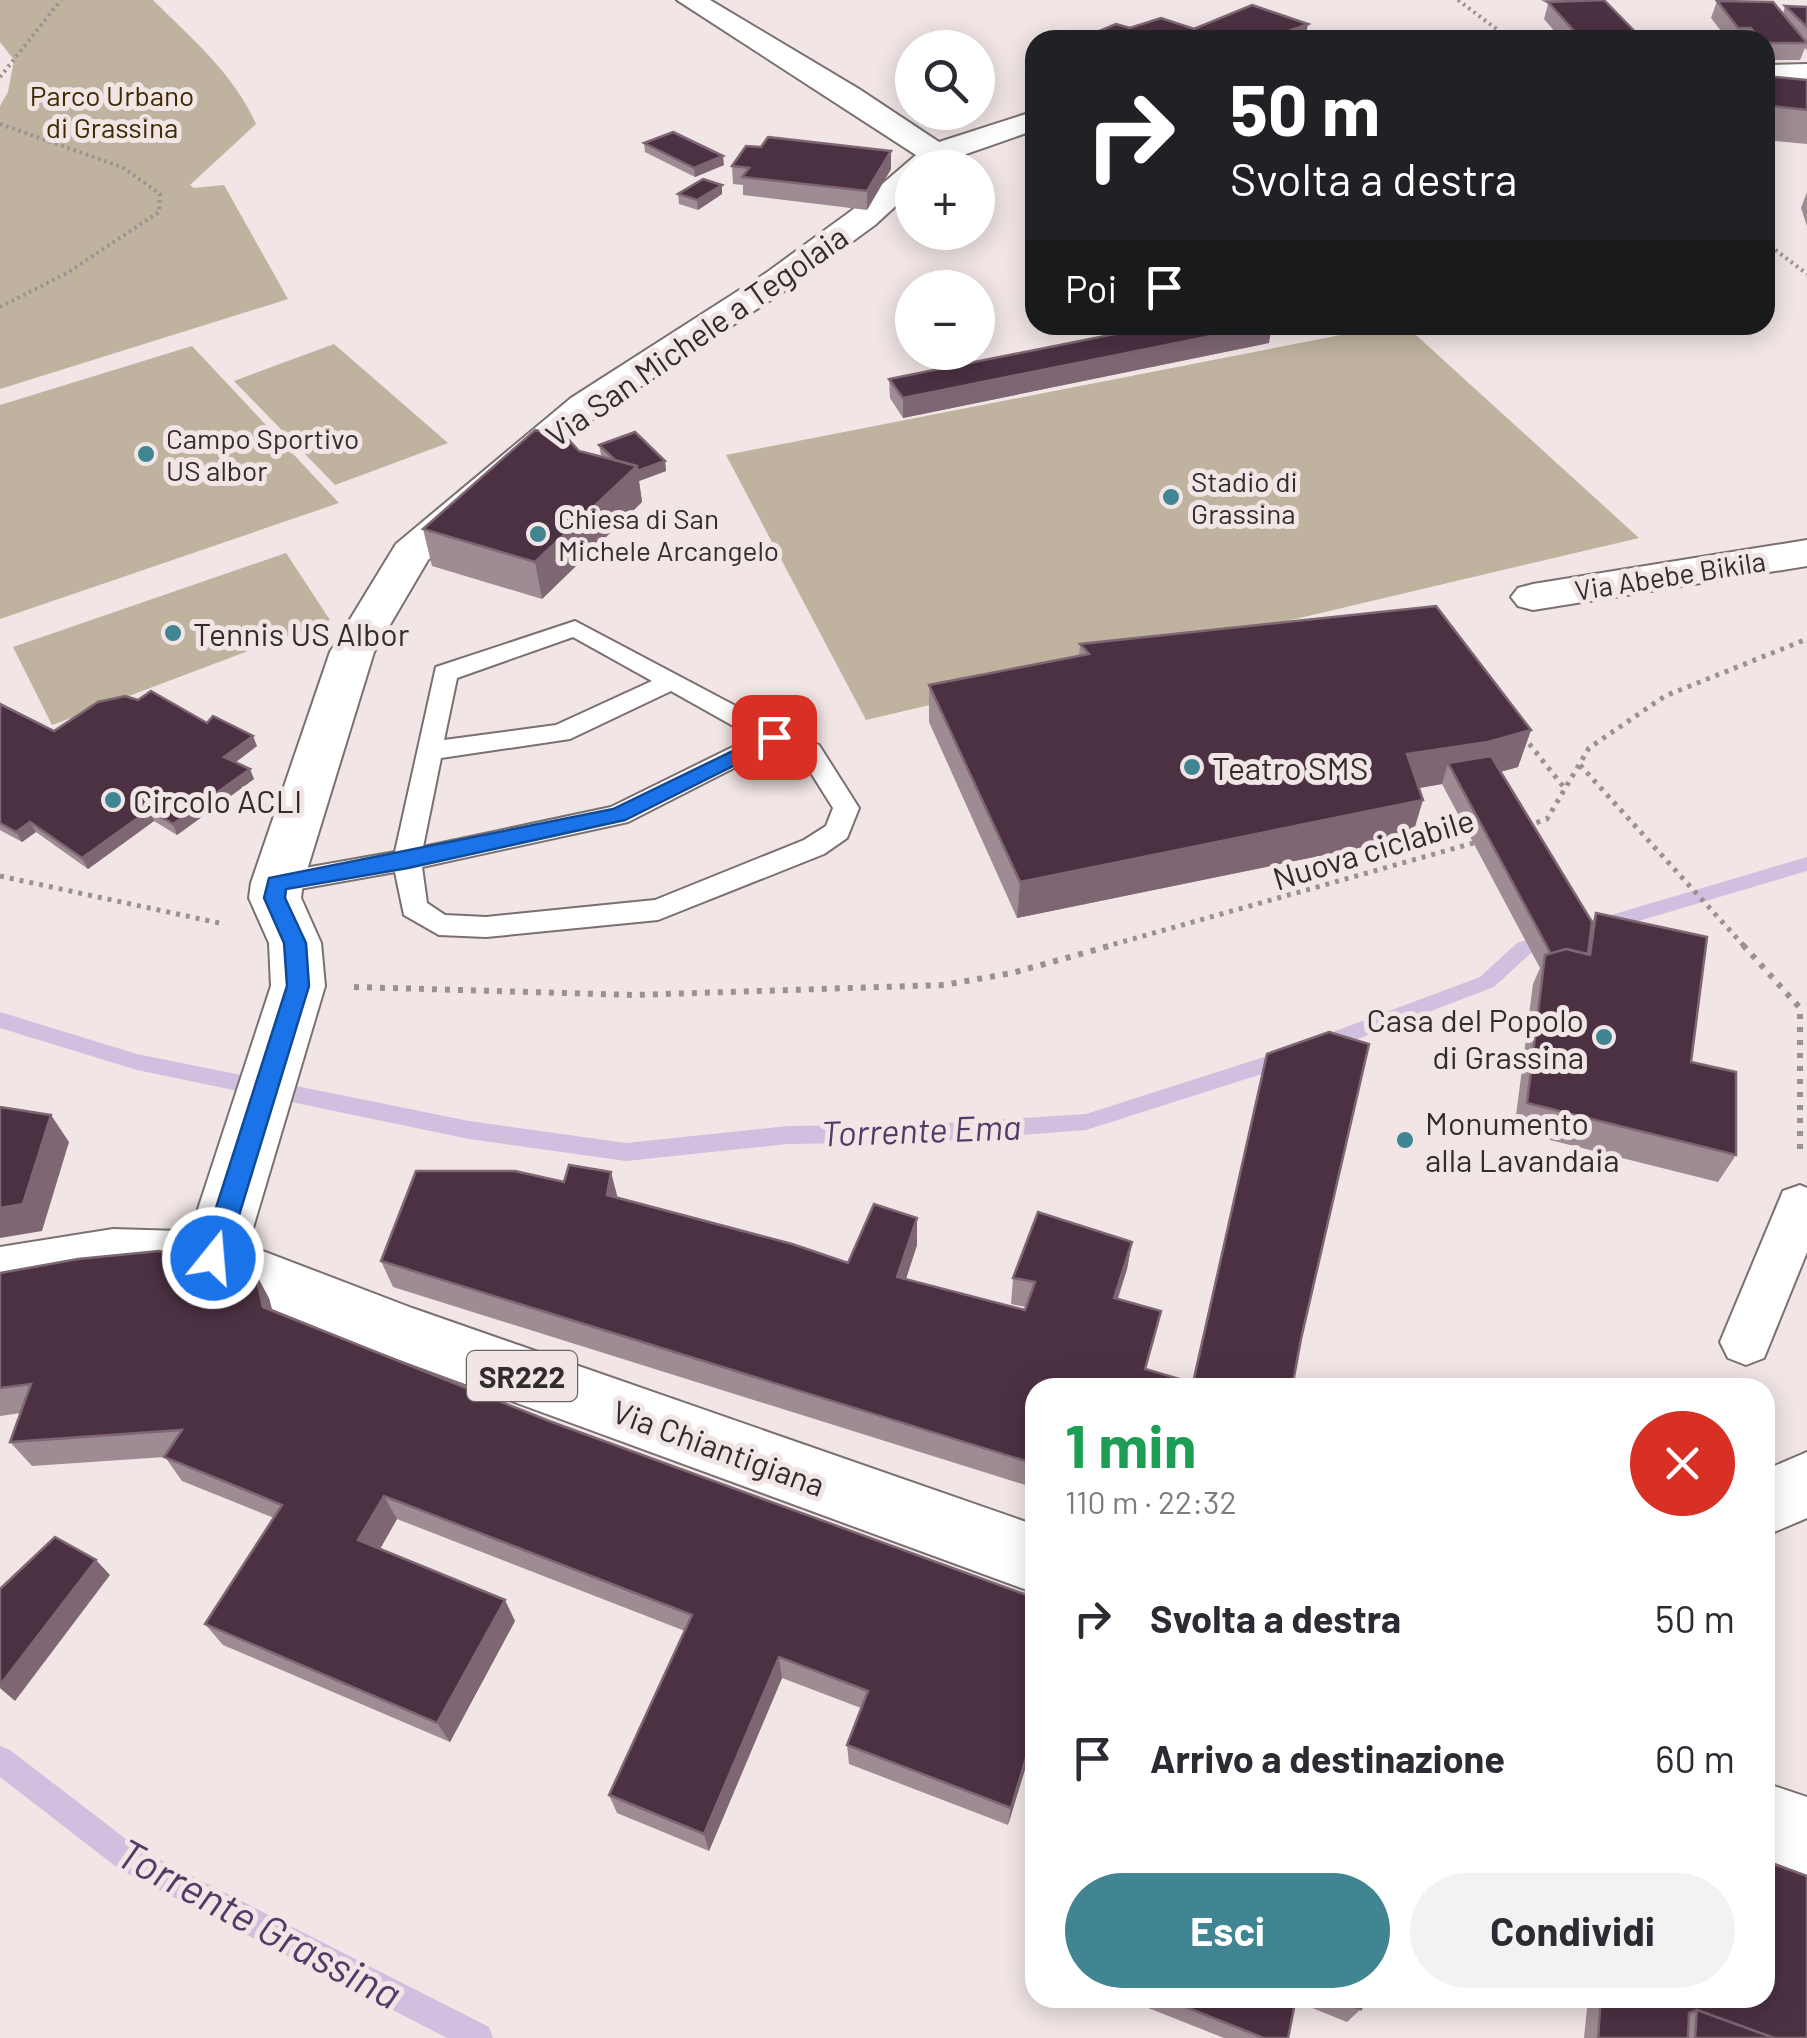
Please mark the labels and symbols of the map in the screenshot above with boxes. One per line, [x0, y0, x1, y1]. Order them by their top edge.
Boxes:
park label: Parco Urbano di Grassina [30, 78, 194, 144]
street label: Via San Michele a Tegolaia [538, 216, 854, 454]
place label: Campo Sportivo US albor [166, 421, 359, 487]
marker: Campo Sportivo US albor [135, 443, 157, 465]
place label: Stadio di Grassina [1191, 464, 1298, 530]
marker: Stadio di Grassina [1160, 486, 1182, 508]
place label: Chiesa di San Michele Arcangelo [558, 501, 779, 567]
marker: Chiesa di San Michele Arcangelo [527, 523, 549, 545]
street label: Via Abebe Bikila [1572, 543, 1768, 607]
place label: Tennis US Albor [193, 614, 410, 652]
marker: Tennis US Albor [162, 622, 184, 644]
pin [732, 695, 817, 780]
place label: Teatro SMS [1212, 748, 1368, 786]
marker: Teatro SMS [1181, 756, 1203, 778]
place label: Circolo ACLI [133, 781, 302, 819]
marker: Circolo ACLI [102, 789, 124, 811]
street label: Nuova ciclabile [1268, 799, 1478, 897]
place label: Casa del Popolo di Grassina [1367, 1000, 1584, 1075]
marker: Casa del Popolo di Grassina [1593, 1026, 1615, 1048]
place label: Monumento alla Lavandaia [1425, 1103, 1620, 1178]
water label: Torrente Ema [820, 1105, 1022, 1153]
marker: Monumento alla Lavandaia [1394, 1129, 1416, 1151]
position arrow [161, 1206, 265, 1310]
road number: SR222 [467, 1351, 577, 1401]
street label: Via Chiantigiana [608, 1391, 830, 1503]
water label: Torrente Grassina [109, 1826, 411, 2018]

